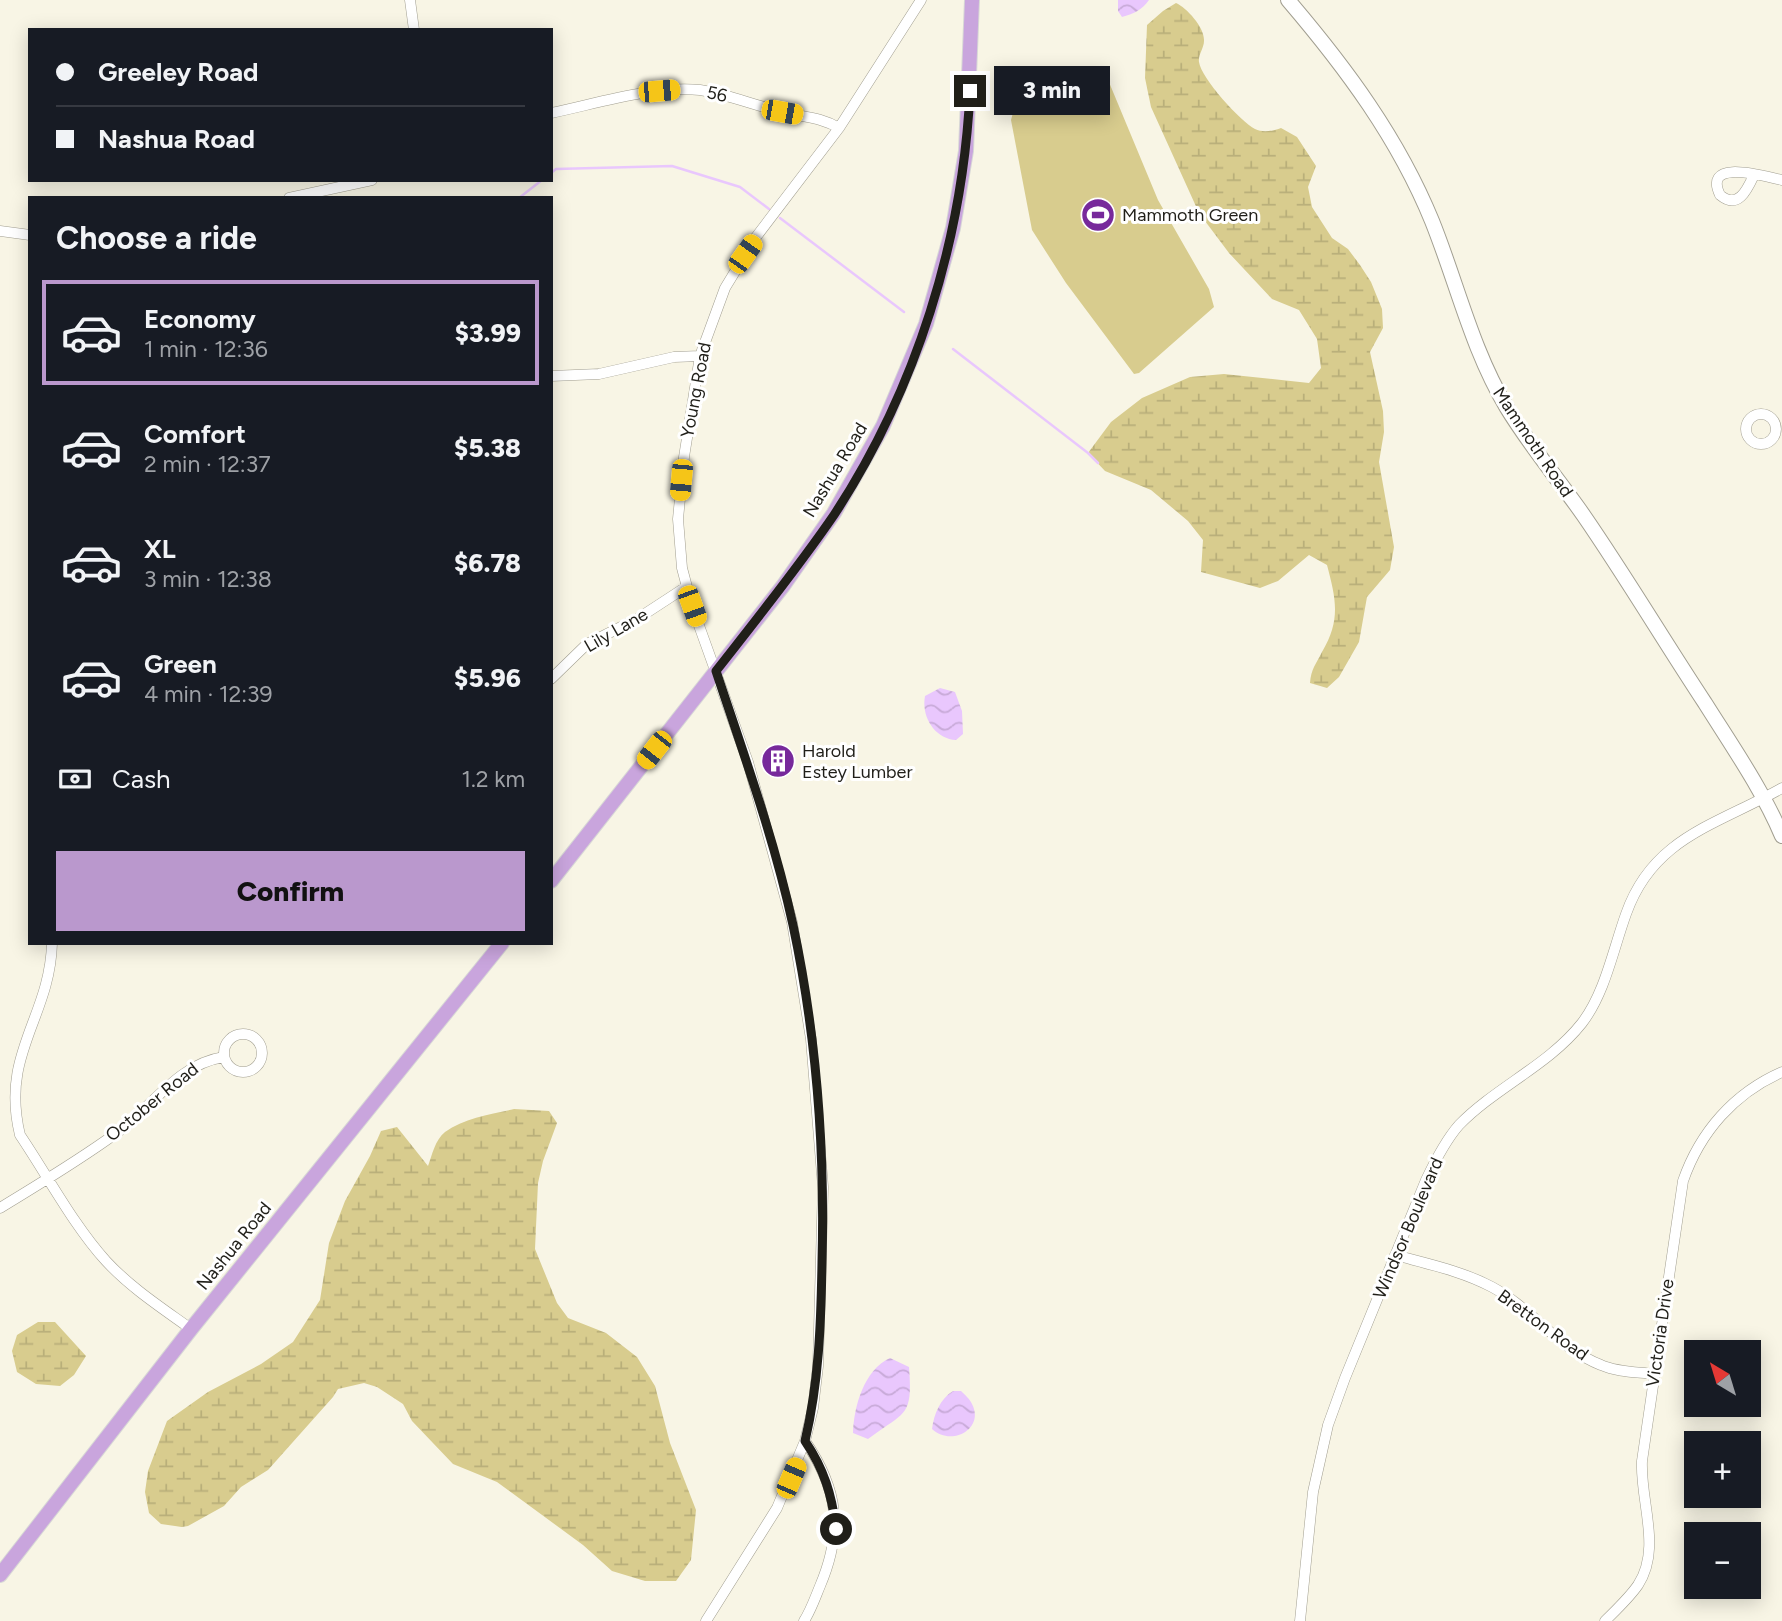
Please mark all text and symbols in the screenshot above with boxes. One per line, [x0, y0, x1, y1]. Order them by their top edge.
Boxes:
text: Greeley Road [98, 56, 259, 88]
callout: 3 min [995, 66, 1110, 116]
route end [954, 75, 986, 107]
text: 3 min [1023, 76, 1081, 104]
car [638, 79, 681, 103]
street label: 56 [705, 81, 729, 107]
car [760, 98, 805, 126]
text: Nashua Road [98, 123, 255, 155]
sports icon: Mammoth Green [1079, 196, 1117, 234]
place label: Mammoth Green [1122, 204, 1258, 226]
text: Choose a ride [56, 219, 257, 257]
car [725, 231, 766, 277]
icon: car [60, 301, 123, 364]
text: Economy [144, 303, 256, 335]
text: $3.99 [455, 317, 521, 349]
text: 1 min · 12:36 [144, 335, 268, 363]
street label: Young Road [676, 340, 716, 440]
street label: Mammoth Road [1488, 383, 1578, 501]
icon: car [60, 416, 123, 479]
text: Comfort [144, 418, 246, 450]
street label: Nashua Road [798, 419, 872, 521]
text: $5.38 [454, 432, 521, 464]
text: 2 min · 12:37 [144, 450, 271, 478]
car [669, 458, 694, 502]
icon: car [60, 531, 123, 594]
text: XL [144, 533, 176, 565]
text: $6.78 [454, 547, 521, 579]
text: 3 min · 12:38 [144, 565, 272, 593]
car [675, 583, 710, 629]
street label: Lily Lane [580, 603, 652, 657]
icon: car [60, 646, 123, 709]
text: Green [144, 648, 217, 680]
text: $5.96 [454, 662, 521, 694]
text: 4 min · 12:39 [144, 680, 273, 708]
car [633, 727, 676, 773]
place label: Harold Estey Lumber [802, 740, 913, 783]
building icon: Harold Estey Lumber [759, 742, 797, 780]
icon: cash [56, 760, 94, 798]
text: Cash [112, 763, 171, 795]
text: 1.2 km [461, 765, 525, 793]
button: Confirm [56, 851, 525, 931]
street label: October Road [101, 1058, 203, 1146]
street label: Windsor Boulevard [1368, 1154, 1448, 1302]
street label: Nashua Road [192, 1198, 276, 1294]
street label: Victoria Drive [1642, 1277, 1679, 1389]
street label: Bretton Road [1493, 1285, 1593, 1365]
north arrow [1684, 1340, 1760, 1418]
map controls [1684, 1340, 1761, 1599]
button: + [1684, 1431, 1761, 1508]
car [774, 1455, 809, 1501]
route start [820, 1513, 852, 1545]
button: − [1684, 1522, 1761, 1599]

